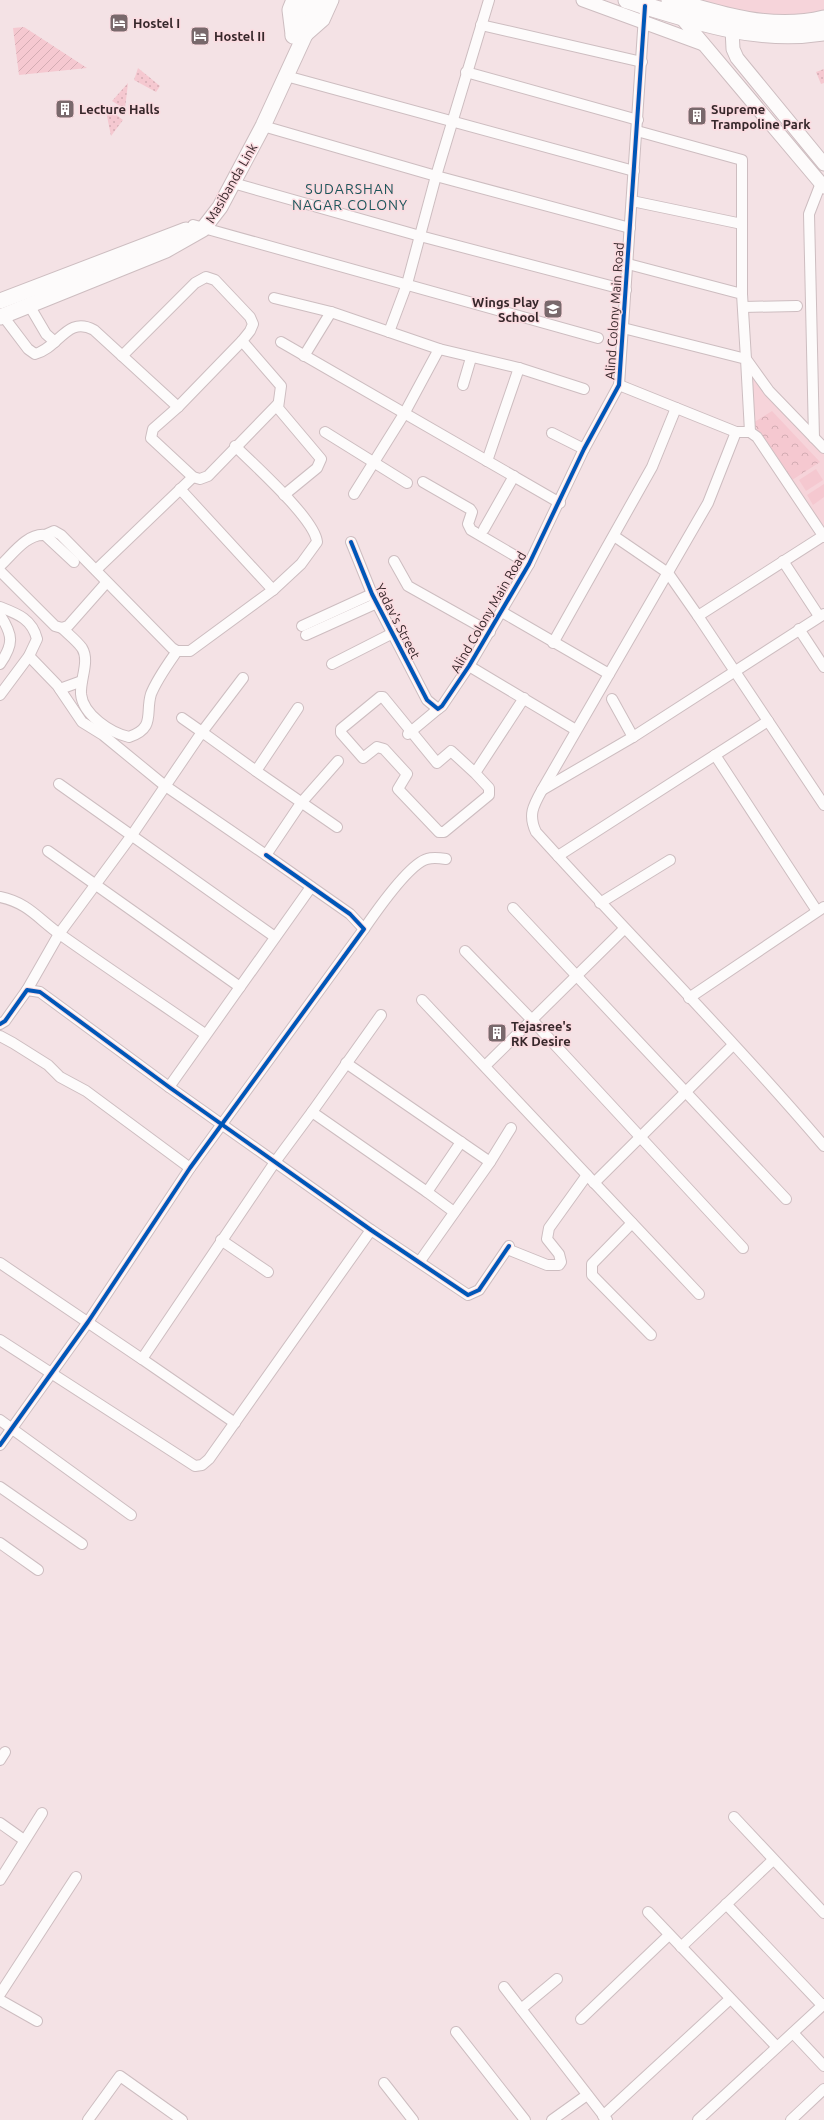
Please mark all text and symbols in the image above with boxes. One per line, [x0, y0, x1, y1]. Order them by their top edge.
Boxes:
hotel icon: Hostel I [108, 12, 130, 34]
place label: Hostel I [133, 16, 180, 30]
hotel icon: Hostel II [189, 25, 211, 47]
place label: Hostel II [214, 29, 265, 43]
building icon: Lecture Halls [54, 98, 76, 120]
place label: Lecture Halls [79, 102, 160, 116]
place label: Supreme Trampoline Park [711, 102, 811, 131]
building icon: Supreme Trampoline Park [686, 105, 708, 127]
street label: Masibanda Link [203, 140, 260, 225]
district label: SUDARSHAN NAGAR COLONY [292, 181, 408, 213]
street label: Alind Colony Main Road [602, 242, 626, 380]
place label: Wings Play School [472, 295, 539, 324]
school or university icon: Wings Play School [542, 298, 564, 320]
street label: Alind Colony Main Road [448, 549, 528, 675]
street label: Yadav's Street [373, 581, 423, 661]
place label: Tejasree's RK Desire [511, 1019, 572, 1048]
building icon: Tejasree's RK Desire [486, 1022, 508, 1044]

